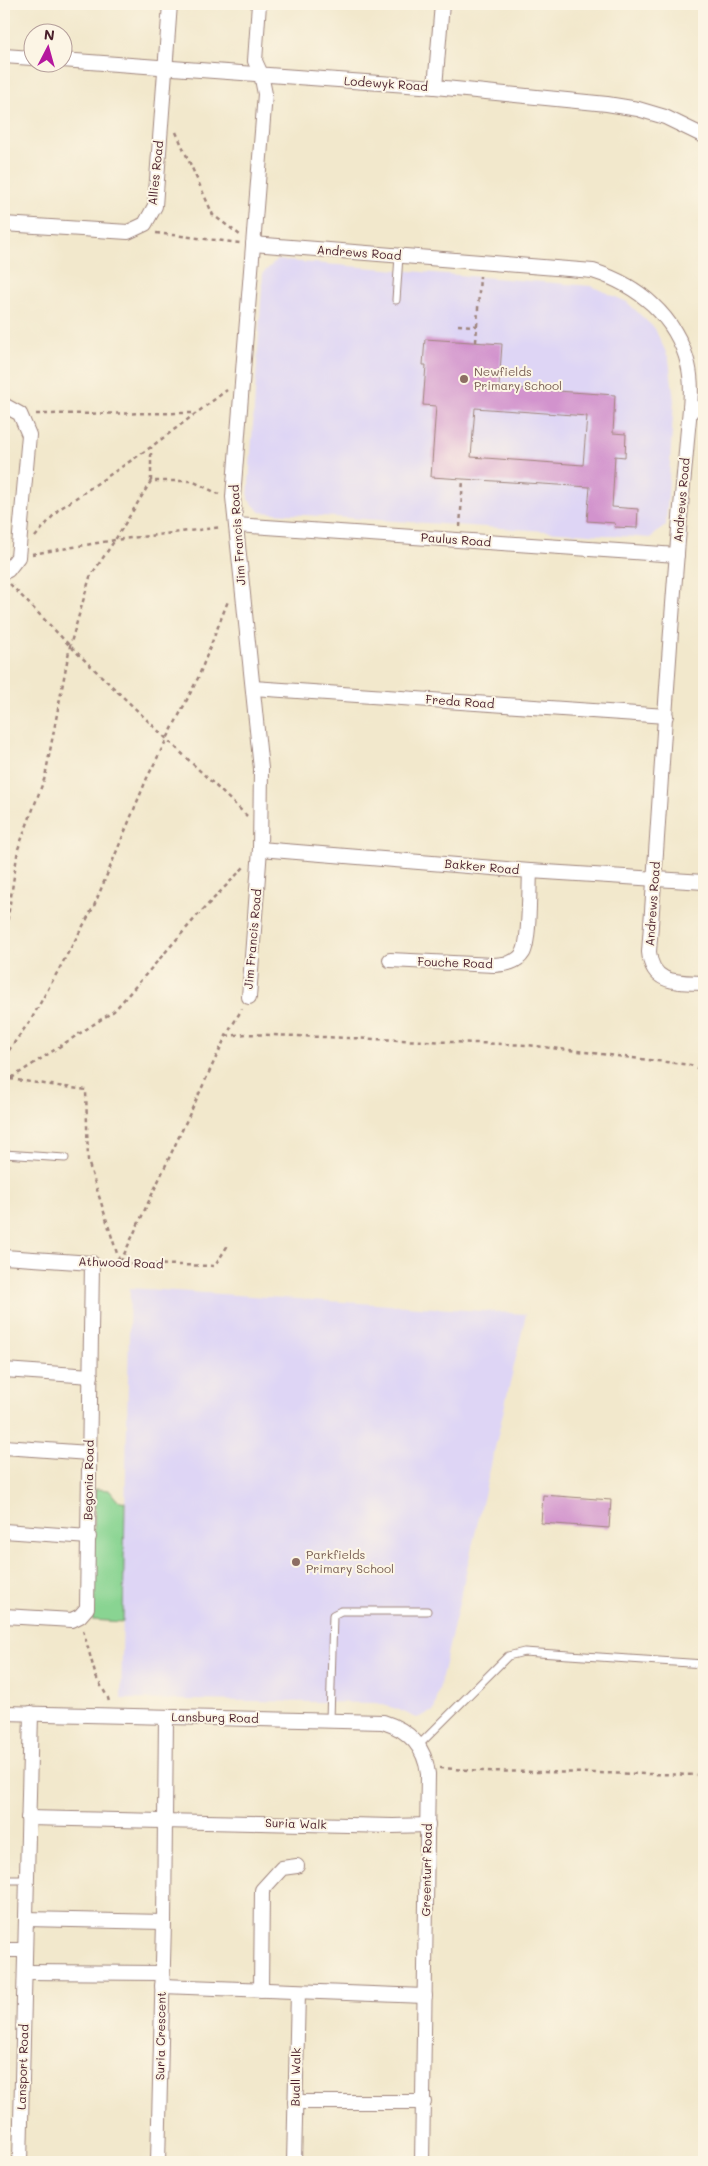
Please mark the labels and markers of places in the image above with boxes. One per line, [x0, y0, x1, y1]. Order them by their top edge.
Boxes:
place label: Newfields Primary School [474, 363, 562, 393]
marker: Newfields Primary School [458, 373, 470, 385]
place label: Parkfields Primary School [306, 1546, 394, 1576]
marker: Parkfields Primary School [290, 1556, 302, 1568]

